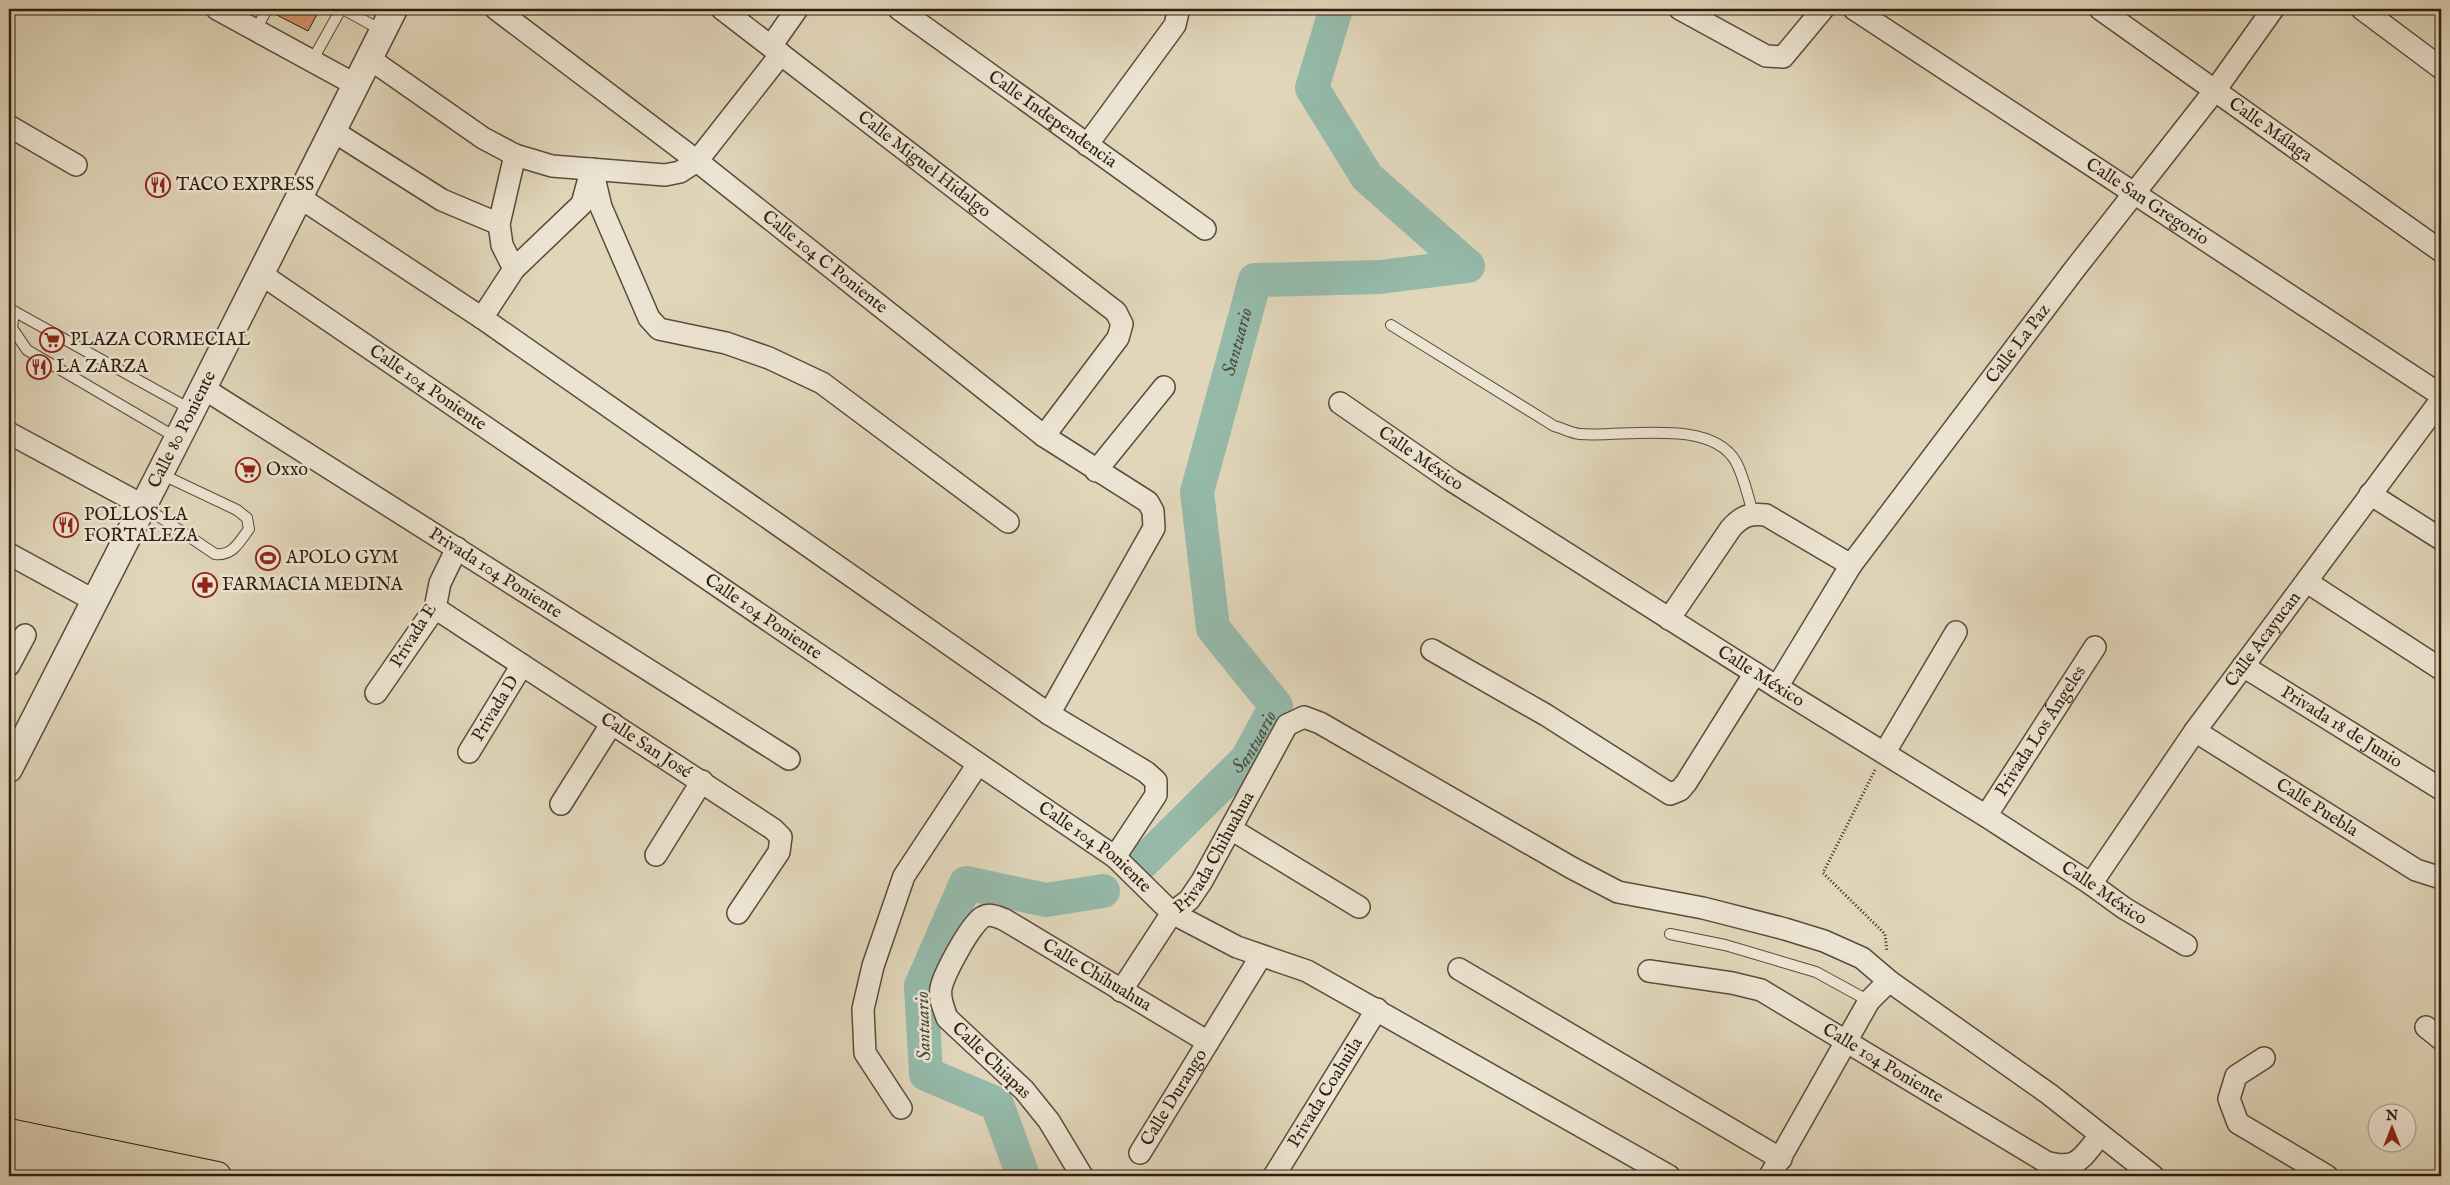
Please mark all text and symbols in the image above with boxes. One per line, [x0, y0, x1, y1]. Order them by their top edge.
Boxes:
street label: Calle Independencia [984, 65, 1122, 174]
street label: Calle Málaga [2224, 92, 2317, 168]
street label: Calle Miguel Hidalgo [853, 106, 996, 223]
street label: Calle San Gregorio [2081, 153, 2213, 251]
restaurant icon: TACO EXPRESS [145, 172, 171, 198]
place label: TACO EXPRESS [176, 174, 314, 197]
street label: Calle 104 C Poniente [757, 205, 892, 319]
street label: Calle La Paz [1981, 300, 2056, 388]
water label: Santuario [1217, 305, 1259, 379]
supermarket icon: PLAZA CORMECIAL [39, 327, 65, 353]
place label: PLAZA CORMECIAL [70, 329, 250, 352]
street label: Calle 104 Poniente [365, 340, 491, 436]
restaurant icon: LA ZARZA [26, 354, 52, 380]
place label: LA ZARZA [56, 356, 149, 379]
street label: Calle 80 Poniente [143, 367, 221, 492]
street label: Calle México [1373, 421, 1468, 496]
supermarket icon: Oxxo [235, 457, 261, 483]
place label: Oxxo [266, 459, 308, 482]
place label: POLLOS LA FORTALEZA [84, 504, 199, 548]
restaurant icon: POLLOS LA FORTALEZA [53, 512, 79, 538]
street label: Privada 104 Poniente [424, 522, 566, 624]
sports icon: APOLO GYM [255, 545, 281, 571]
place label: APOLO GYM [285, 547, 398, 570]
street label: Calle 104 Poniente [700, 569, 826, 665]
pharmacy icon: FARMACIA MEDINA [192, 572, 218, 598]
place label: FARMACIA MEDINA [222, 574, 404, 597]
street label: Calle Acayucan [2220, 587, 2306, 692]
street label: Privada E [385, 600, 443, 672]
street label: Calle México [1713, 641, 1809, 713]
street label: Privada Los Ángeles [1990, 661, 2091, 801]
street label: Privada D [467, 671, 524, 746]
street label: Privada 18 de Junio [2277, 681, 2407, 774]
water label: Santuario [1227, 707, 1283, 779]
street label: Calle San José [596, 708, 696, 784]
street label: Calle Puebla [2271, 773, 2363, 842]
street label: Privada Chihuahua [1169, 787, 1260, 919]
street label: Calle 104 Poniente [1034, 796, 1156, 898]
street label: Calle México [2057, 856, 2151, 931]
street label: Calle Chihuahua [1038, 934, 1156, 1017]
water label: Santuario [911, 991, 937, 1061]
street label: Calle Chiapas [946, 1017, 1036, 1105]
street label: Calle 104 Poniente [1818, 1018, 1948, 1109]
street label: Privada Coahuila [1283, 1033, 1368, 1152]
street label: Calle Durango [1135, 1045, 1213, 1150]
north arrow [2368, 1102, 2418, 1152]
text: N [2385, 1107, 2398, 1125]

